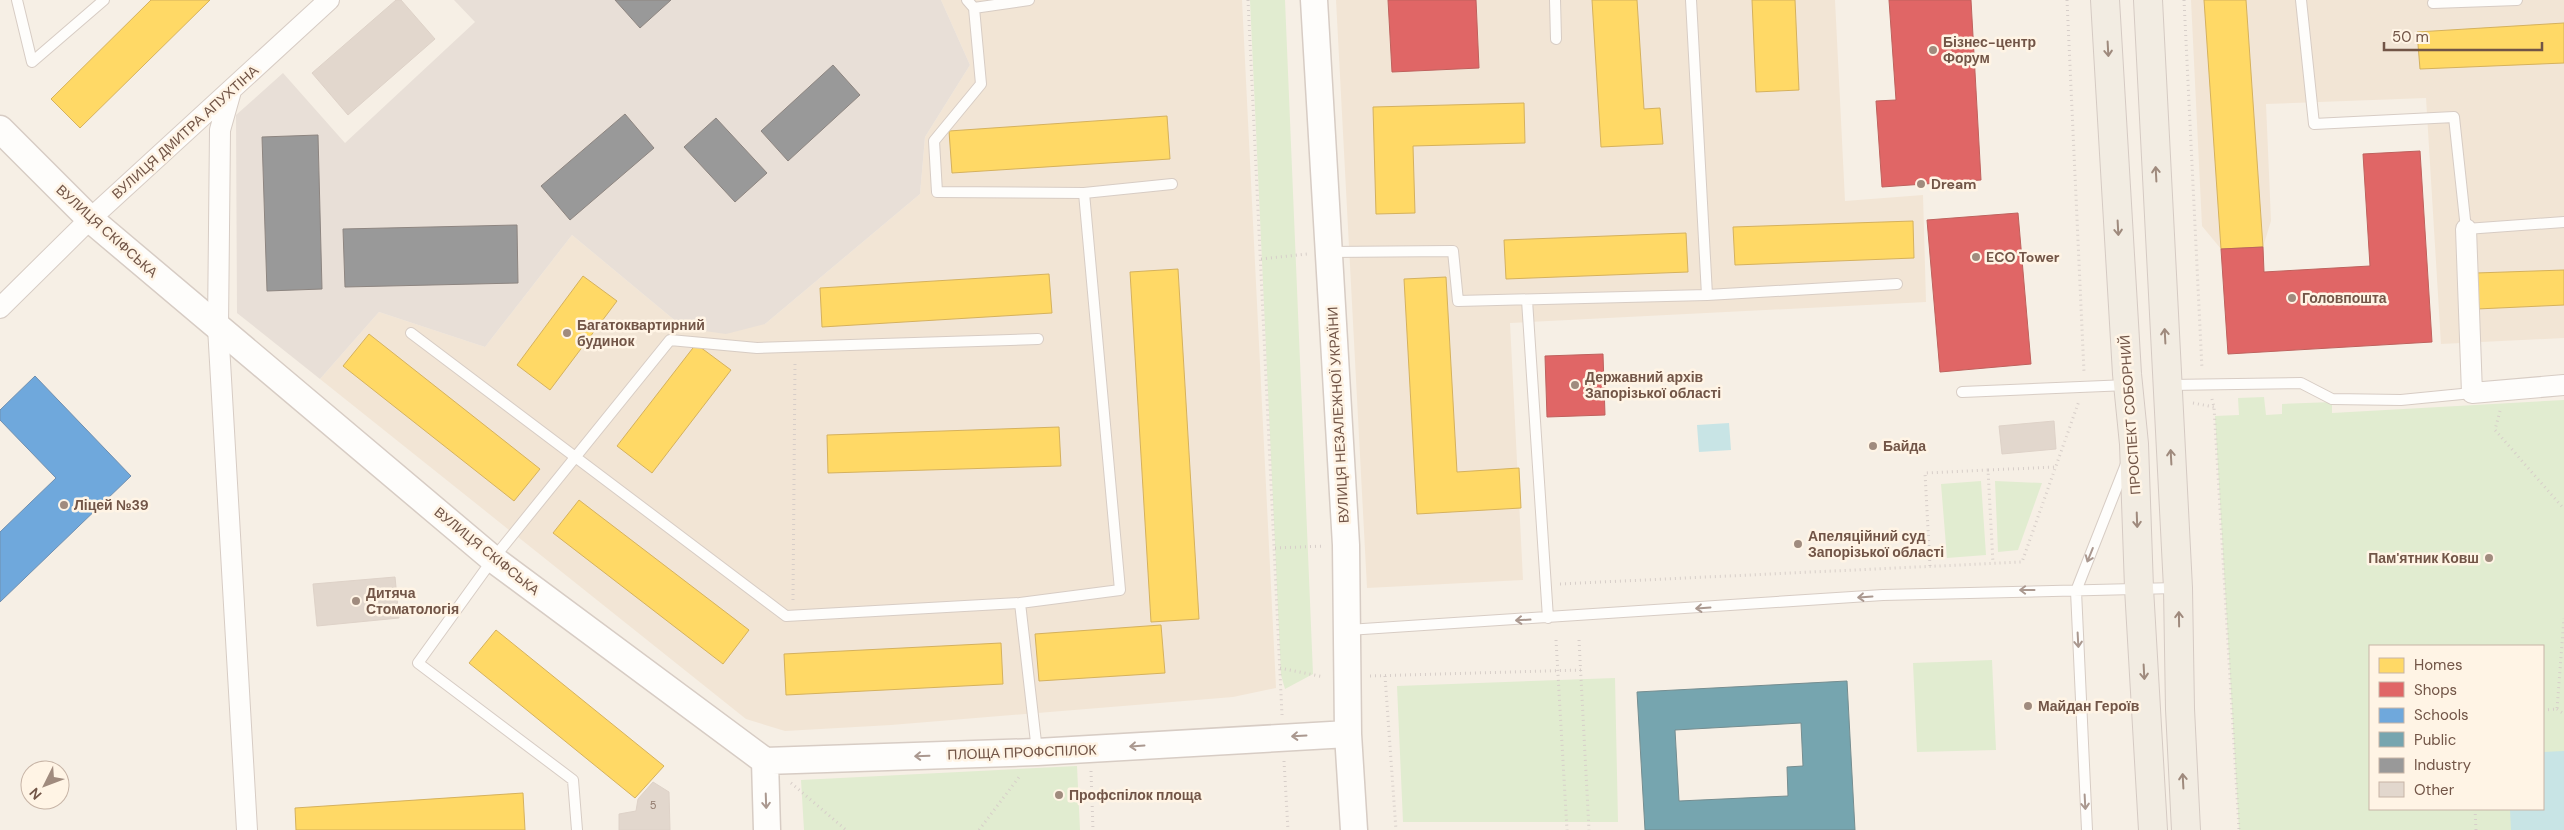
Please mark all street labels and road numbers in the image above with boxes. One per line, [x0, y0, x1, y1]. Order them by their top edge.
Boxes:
street label: ВУЛИЦЯ ДМИТРА АПУХТІНА [108, 61, 263, 203]
street label: ВУЛИЦЯ СКІФСЬКА [53, 181, 162, 282]
street label: ВУЛИЦЯ НЕЗАЛЕЖНОЇ УКРАЇНИ [1323, 306, 1353, 524]
street label: ПРОСПЕКТ СОБОРНИЙ [2115, 335, 2145, 495]
street label: ВУЛИЦЯ СКІФСЬКА [431, 503, 544, 599]
street label: ПЛОЩА ПРОФСПІЛОК [947, 740, 1098, 764]

